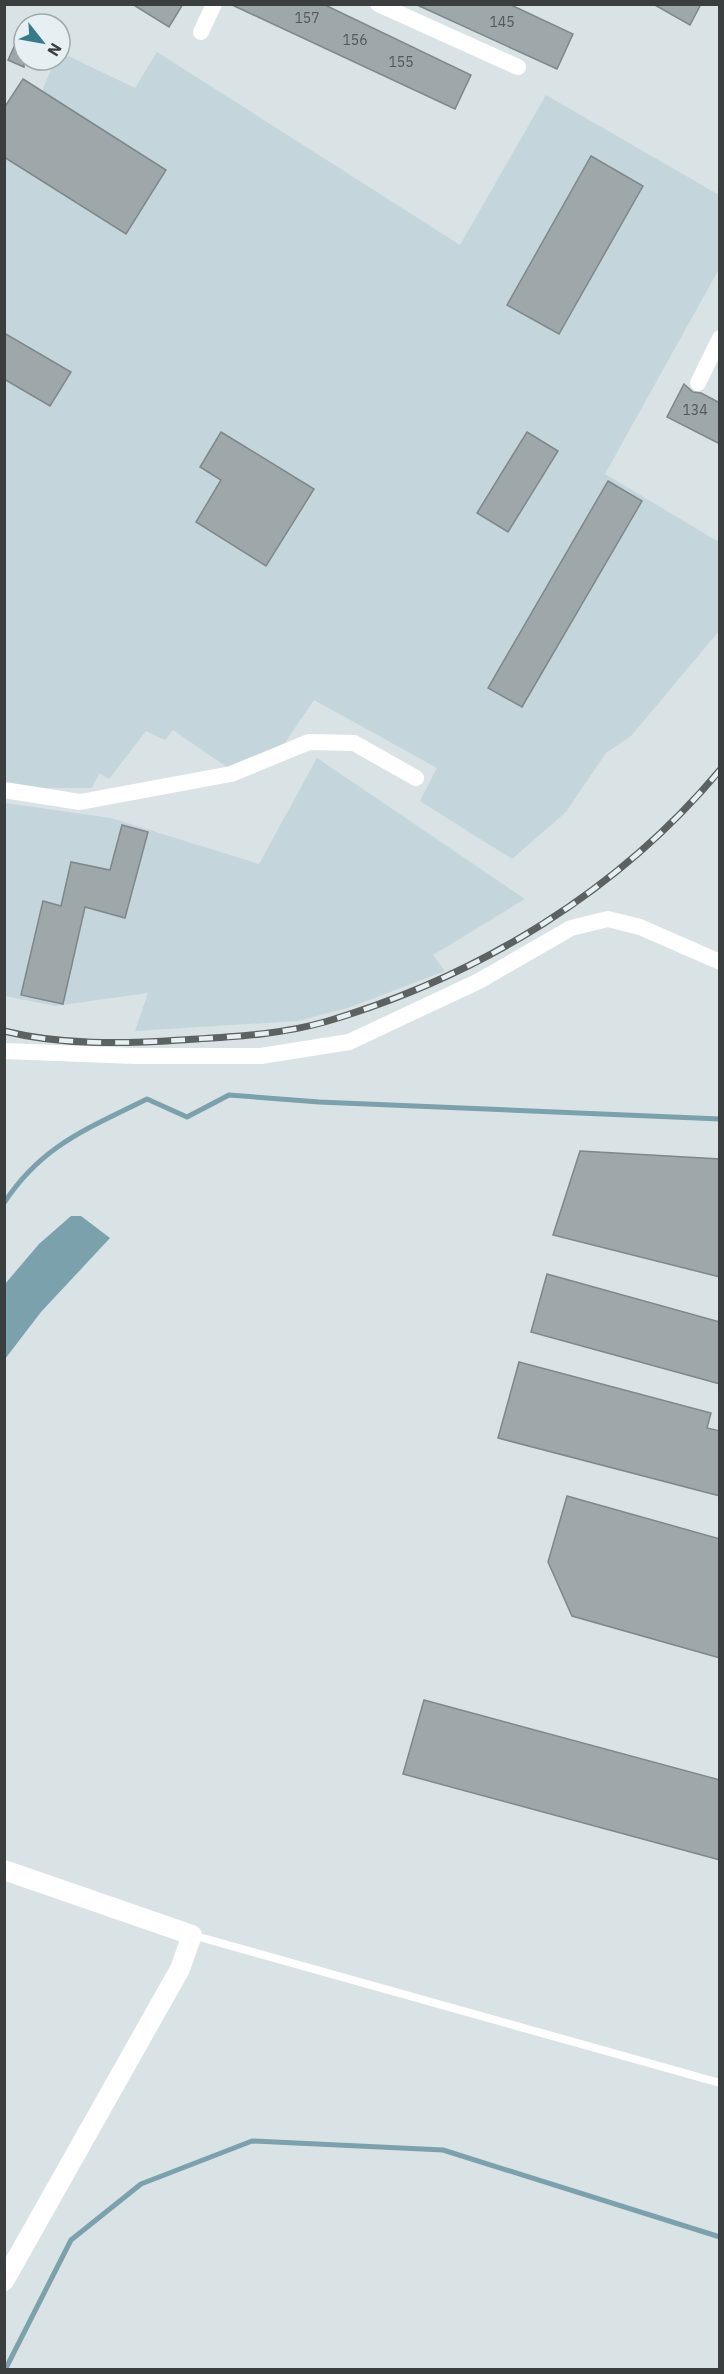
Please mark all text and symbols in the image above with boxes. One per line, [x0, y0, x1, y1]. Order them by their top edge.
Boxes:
house number: 157 [294, 9, 320, 27]
north arrow [12, 12, 72, 72]
house number: 145 [489, 13, 515, 31]
house number: 156 [342, 31, 368, 49]
text: N [43, 40, 66, 60]
house number: 155 [388, 53, 414, 71]
house number: 134 [682, 401, 708, 419]

